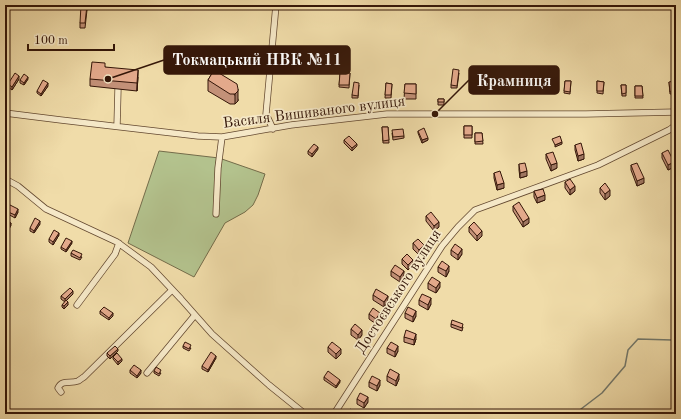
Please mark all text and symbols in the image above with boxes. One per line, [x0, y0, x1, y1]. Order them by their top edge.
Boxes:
scale bar [28, 26, 114, 52]
text: 100 m [34, 35, 68, 47]
callout: Токмацький НВК №11 [164, 46, 350, 74]
text: Токмацький НВК №11 [172, 53, 342, 69]
callout: Крамниця [469, 66, 559, 94]
text: Крамниця [477, 74, 552, 90]
street label: Василя Вишиваного вулиця [222, 94, 406, 132]
street label: Достоєвського вулиця [353, 227, 445, 357]

